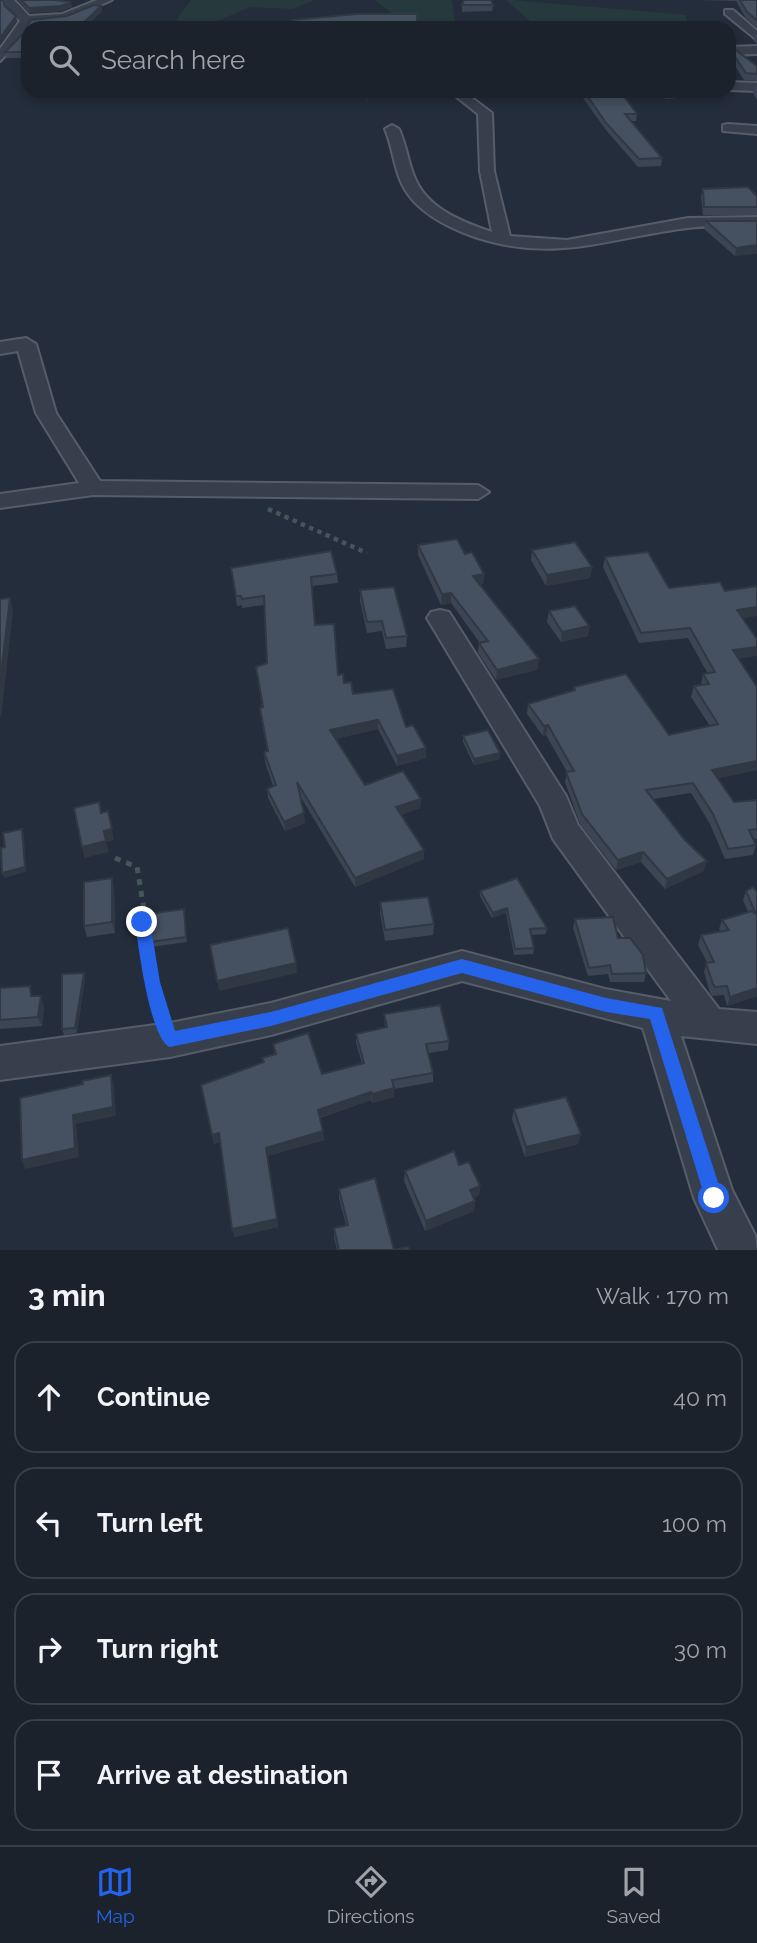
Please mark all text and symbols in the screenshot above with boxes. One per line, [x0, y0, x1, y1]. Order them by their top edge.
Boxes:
search box [21, 21, 736, 98]
icon: search [45, 41, 83, 79]
text: Search here [101, 45, 245, 75]
route end [126, 906, 157, 937]
route start [698, 1182, 729, 1213]
text: 3 min [28, 1278, 106, 1313]
text: Walk · 170 m [596, 1282, 729, 1309]
icon: ahead [30, 1378, 68, 1416]
text: Continue [97, 1382, 210, 1412]
text: 40 m [673, 1384, 727, 1411]
icon: left [30, 1504, 68, 1542]
text: Turn left [97, 1508, 203, 1538]
text: 100 m [662, 1510, 727, 1537]
icon: right [30, 1630, 68, 1668]
text: Turn right [97, 1634, 218, 1664]
text: 30 m [674, 1636, 727, 1663]
icon: arrive [30, 1756, 68, 1794]
text: Arrive at destination [97, 1760, 348, 1790]
tab: Map [96, 1863, 135, 1927]
tab: Directions [327, 1863, 415, 1927]
tab: Saved [607, 1863, 661, 1927]

